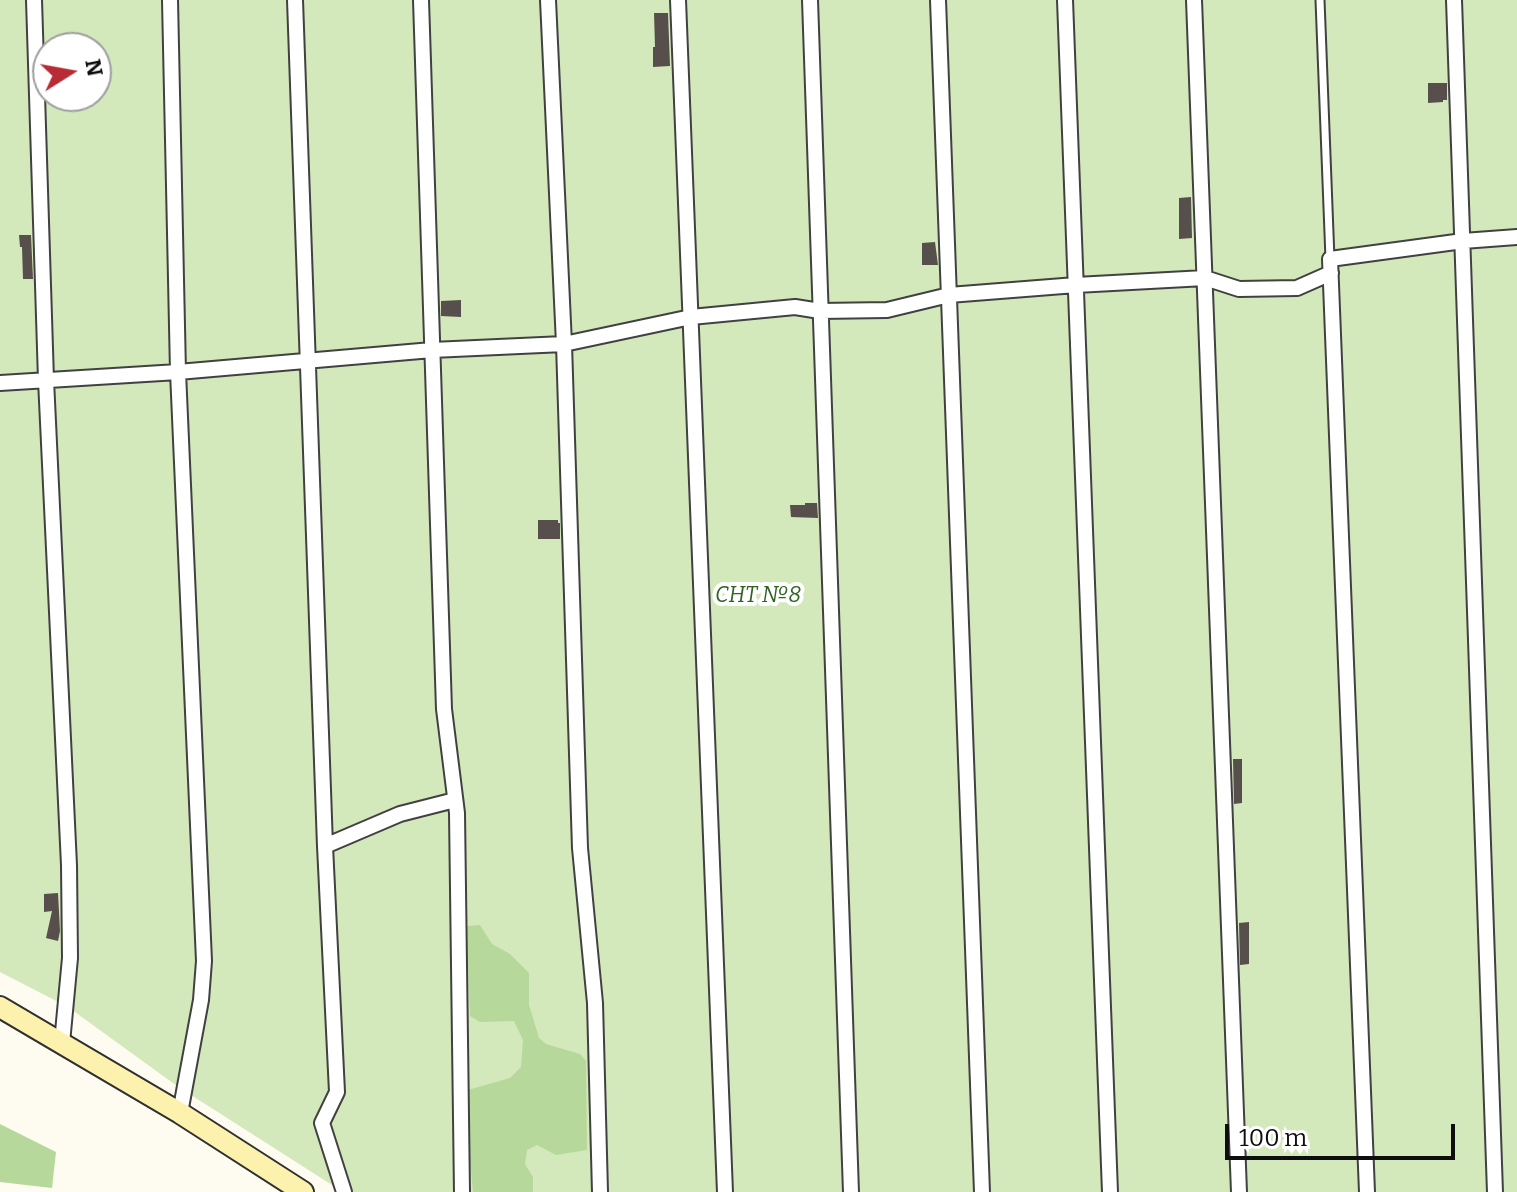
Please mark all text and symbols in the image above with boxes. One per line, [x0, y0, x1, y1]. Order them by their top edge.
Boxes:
north arrow [32, 32, 112, 112]
text: N [79, 57, 109, 79]
park label: СНТ №8 [715, 583, 801, 609]
scale bar [1229, 1108, 1459, 1158]
text: 100 m [1239, 1124, 1307, 1152]

